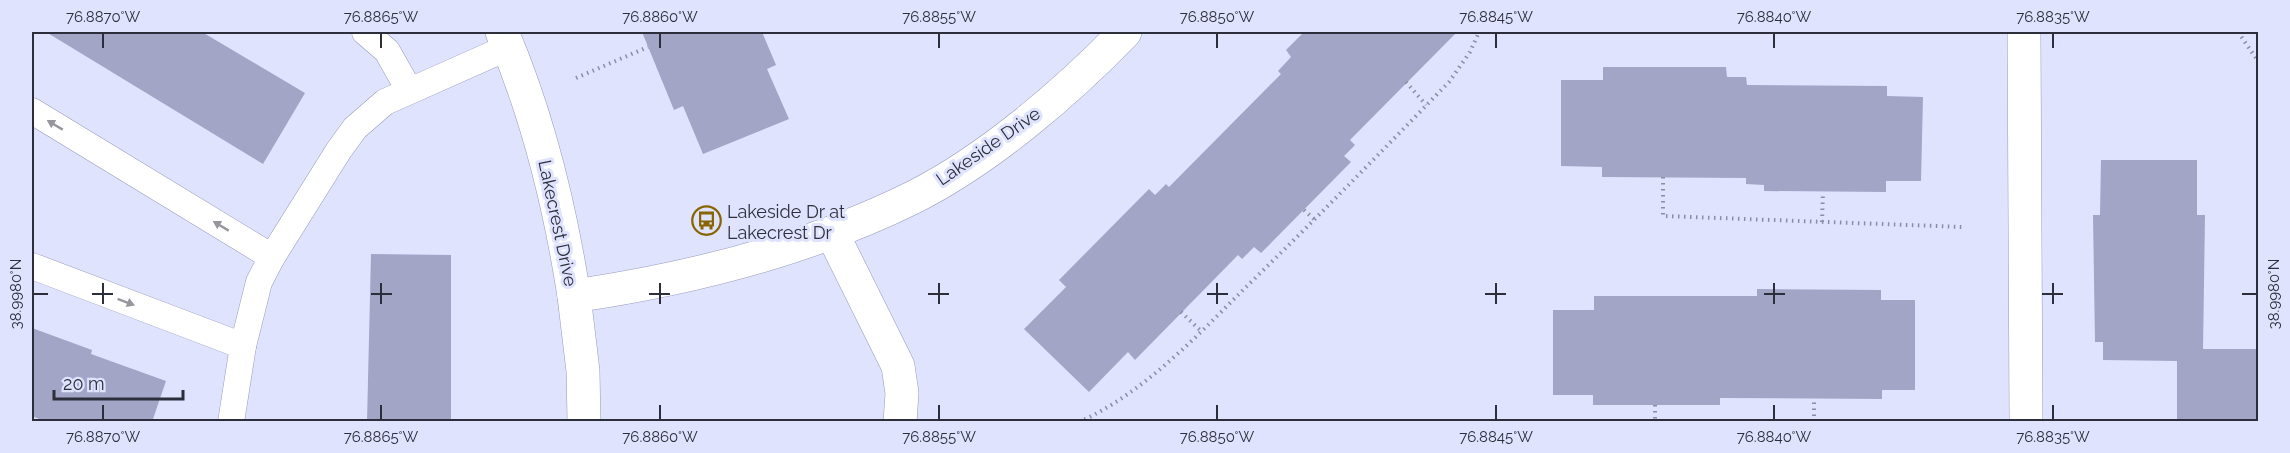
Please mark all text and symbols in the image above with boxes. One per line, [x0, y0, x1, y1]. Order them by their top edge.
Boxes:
text: 76.8870°W [66, 8, 140, 26]
text: 76.8865°W [344, 8, 419, 26]
text: 76.8860°W [622, 8, 698, 26]
text: 76.8855°W [902, 8, 976, 26]
text: 76.8850°W [1180, 8, 1255, 26]
text: 76.8845°W [1459, 8, 1533, 26]
text: 76.8840°W [1737, 8, 1812, 26]
text: 76.8835°W [2016, 8, 2090, 26]
street label: Lakeside Drive [932, 102, 1044, 190]
one-way arrow [47, 120, 63, 131]
street label: Lakecrest Drive [534, 158, 582, 289]
place label: Lakeside Dr at Lakecrest Dr [727, 201, 845, 243]
bus stop icon: Lakeside Dr at Lakecrest Dr [690, 205, 722, 237]
one-way arrow [213, 221, 230, 232]
text: 38.9980°N [7, 259, 25, 329]
text: 38.9980°N [2265, 259, 2283, 329]
one-way arrow [117, 297, 135, 307]
scale bar [54, 363, 183, 401]
text: 20 m [63, 373, 105, 394]
text: 76.8870°W [66, 428, 140, 446]
text: 76.8865°W [344, 428, 419, 446]
text: 76.8860°W [622, 428, 698, 446]
text: 76.8855°W [902, 428, 976, 446]
text: 76.8850°W [1180, 428, 1255, 446]
text: 76.8845°W [1459, 428, 1533, 446]
text: 76.8840°W [1737, 428, 1812, 446]
text: 76.8835°W [2016, 428, 2090, 446]

